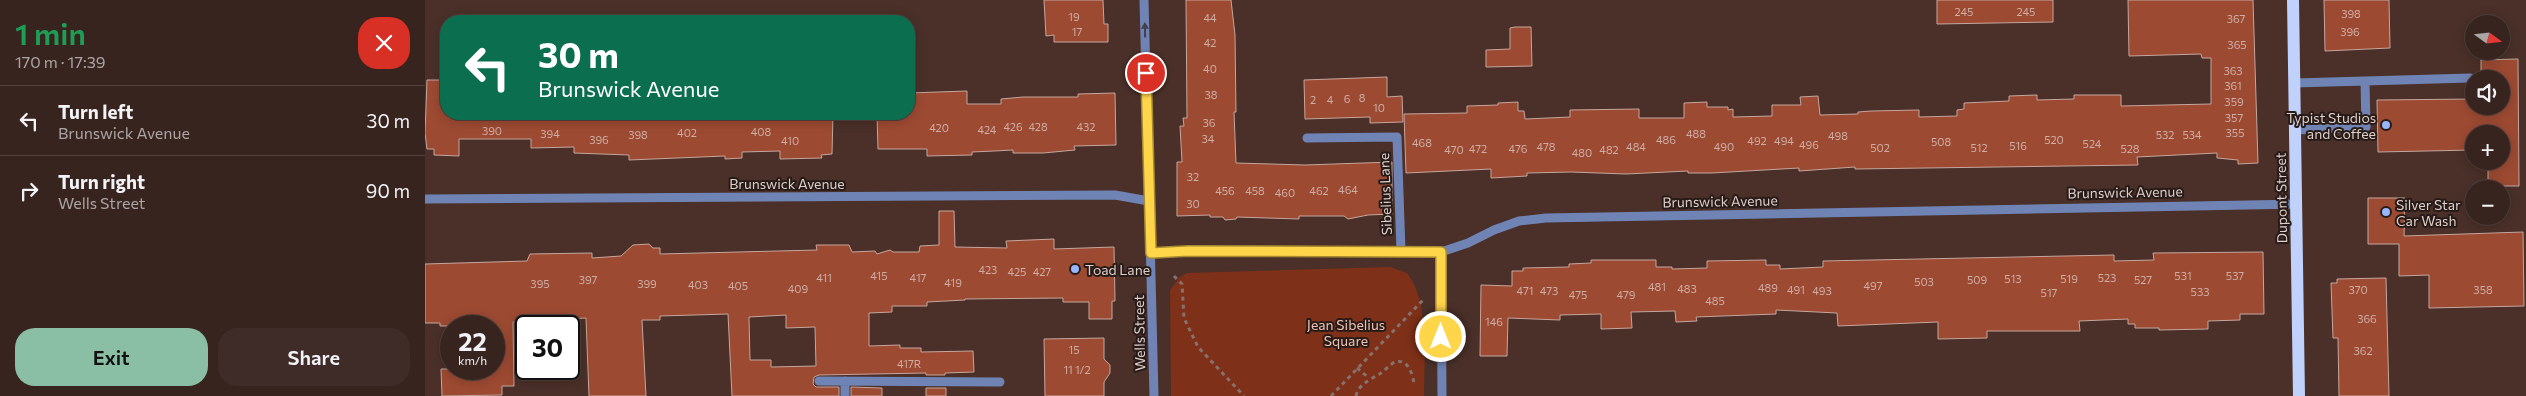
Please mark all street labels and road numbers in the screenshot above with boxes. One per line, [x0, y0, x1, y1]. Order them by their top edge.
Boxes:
street label: Dupont Street [2272, 152, 2290, 244]
street label: Sibelius Lane [1375, 153, 1395, 235]
street label: Brunswick Avenue [729, 175, 845, 192]
street label: Brunswick Avenue [2067, 182, 2183, 202]
street label: Brunswick Avenue [1662, 191, 1778, 211]
street label: Wells Street [1130, 294, 1148, 371]

